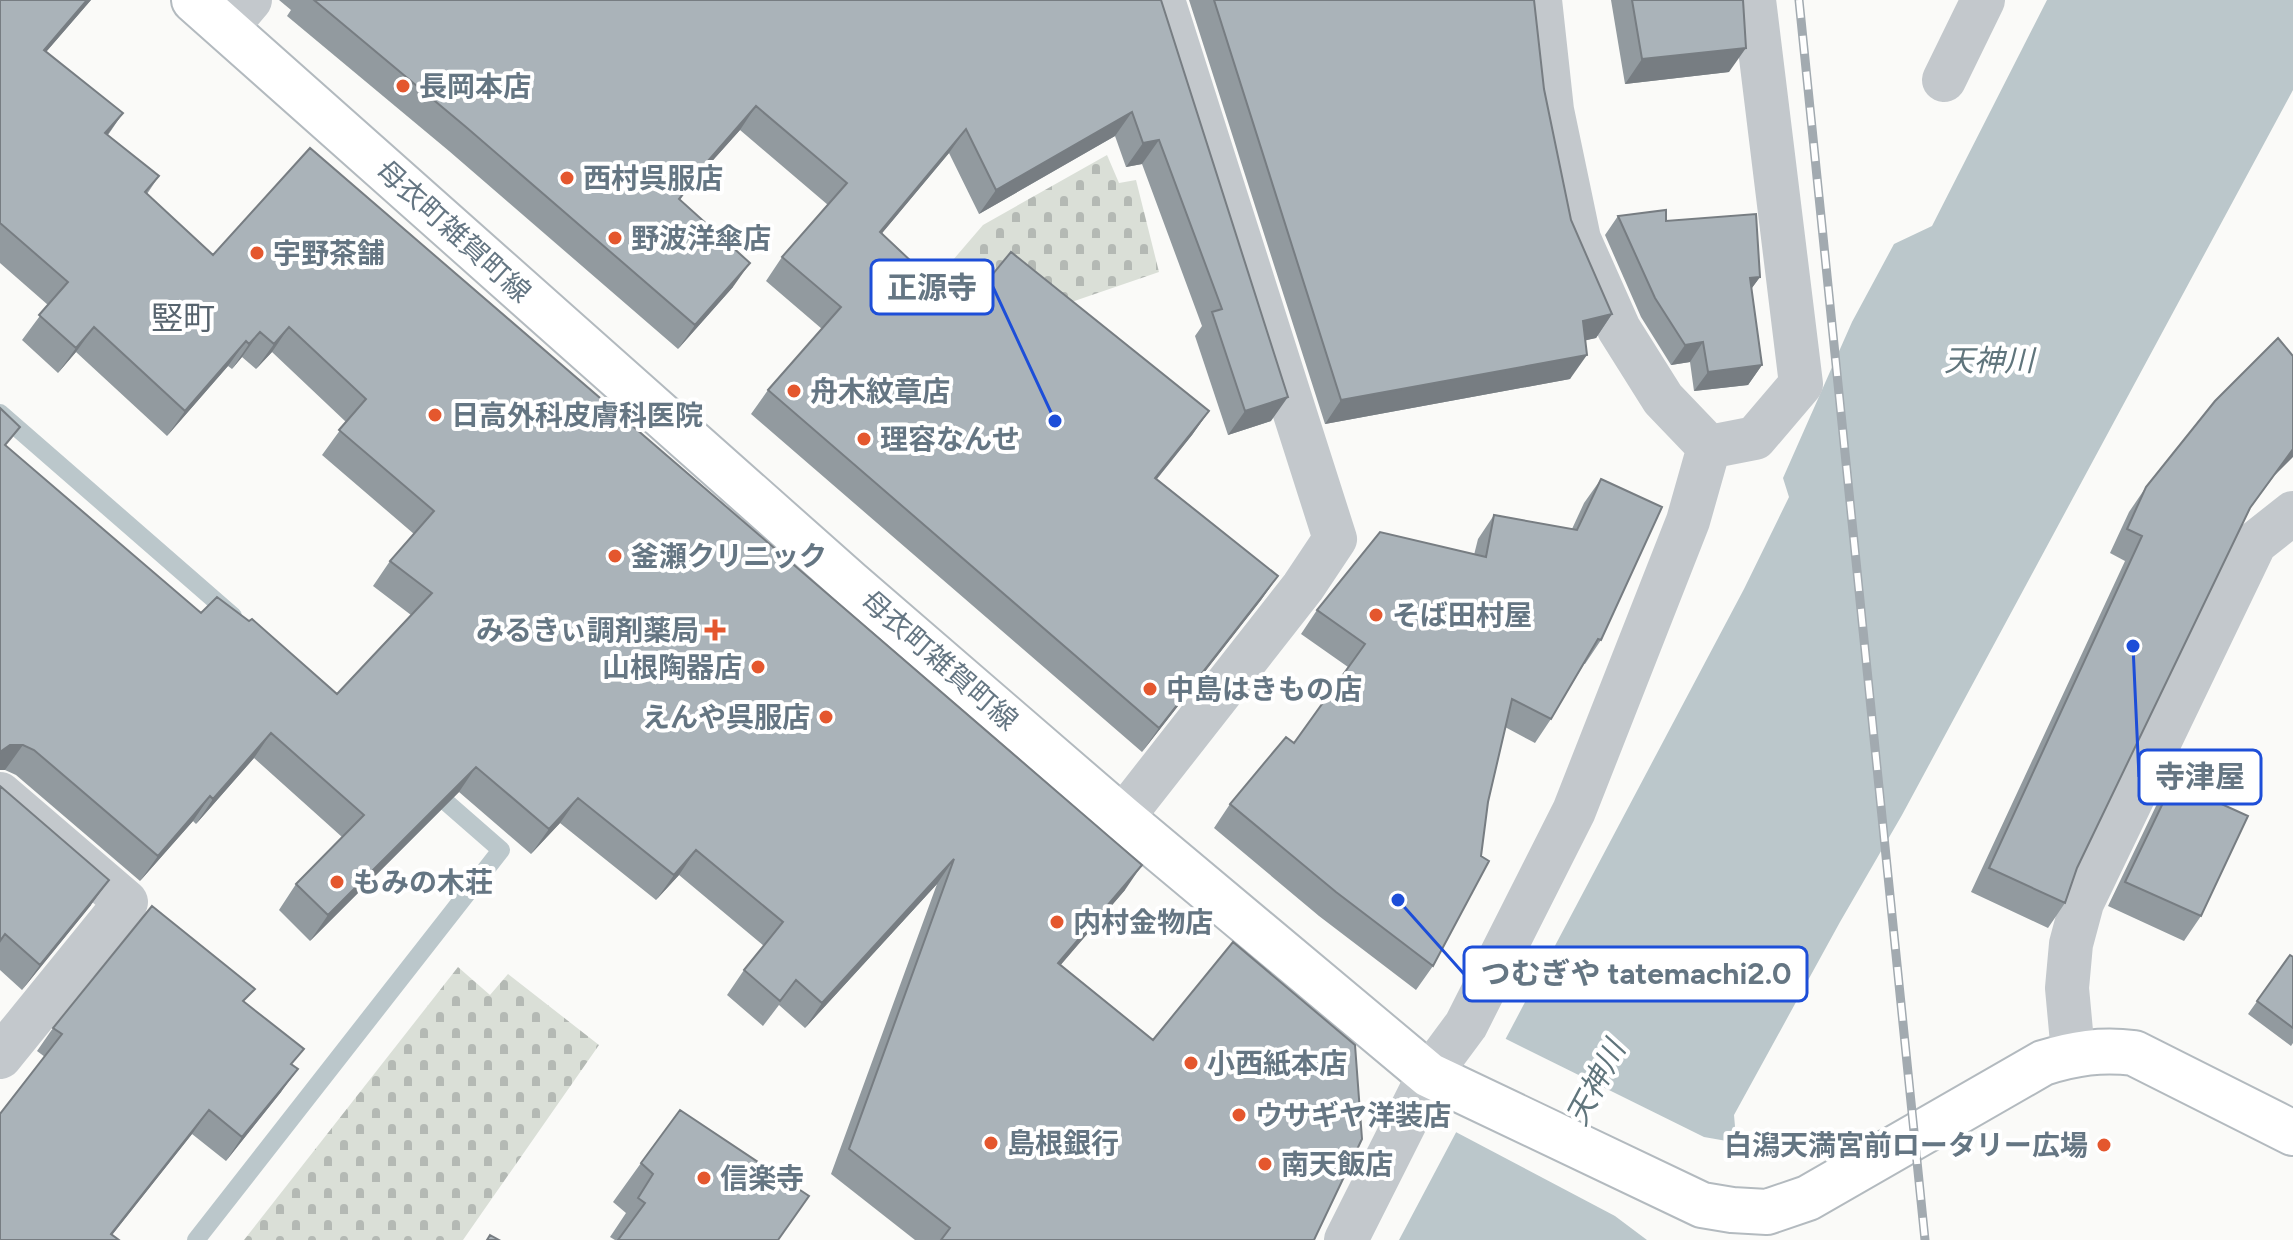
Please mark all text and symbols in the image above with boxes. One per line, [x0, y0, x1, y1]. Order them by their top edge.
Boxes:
place label: 長岡本店 [419, 69, 531, 103]
marker: 長岡本店 [394, 77, 412, 95]
street label: 母衣町雑賀町線 [370, 153, 538, 309]
place label: 西村呉服店 [583, 161, 723, 195]
marker: 西村呉服店 [558, 169, 576, 187]
place label: 野波洋傘店 [631, 221, 771, 255]
marker: 野波洋傘店 [606, 229, 624, 247]
place label: 宇野茶舗 [273, 236, 385, 270]
marker: 宇野茶舗 [248, 244, 266, 262]
callout: 正源寺 [871, 260, 993, 314]
text: 正源寺 [887, 269, 977, 306]
district label: 竪町 [151, 299, 215, 337]
water label: 天神川 [1944, 342, 2037, 379]
place label: 舟木紋章店 [810, 374, 950, 408]
marker: 舟木紋章店 [785, 382, 803, 400]
place label: 日高外科皮膚科医院 [451, 398, 703, 432]
marker: 日高外科皮膚科医院 [426, 406, 444, 424]
place label: 理容なんせ [880, 422, 1020, 456]
marker: 理容なんせ [855, 430, 873, 448]
place label: 釜瀬クリニック [631, 539, 827, 573]
marker: 釜瀬クリニック [606, 547, 624, 565]
street label: 母衣町雑賀町線 [855, 583, 1025, 737]
place label: そば田村屋 [1392, 598, 1532, 632]
marker: そば田村屋 [1367, 606, 1385, 624]
place label: みるきぃ調剤薬局 [476, 613, 699, 647]
marker: みるきぃ調剤薬局 [706, 621, 724, 639]
place label: 山根陶器店 [602, 650, 742, 684]
marker: 山根陶器店 [749, 658, 767, 676]
place label: 中島はきもの店 [1166, 672, 1362, 706]
marker: 中島はきもの店 [1141, 680, 1159, 698]
place label: えんや呉服店 [642, 700, 810, 734]
marker: えんや呉服店 [817, 708, 835, 726]
callout: 寺津屋 [2139, 750, 2261, 804]
text: 寺津屋 [2155, 758, 2245, 795]
place label: もみの木荘 [353, 865, 493, 899]
marker: もみの木荘 [328, 873, 346, 891]
place label: 内村金物店 [1073, 905, 1213, 939]
marker: 内村金物店 [1048, 913, 1066, 931]
callout: つむぎや tatemachi2.0 [1464, 947, 1807, 1001]
text: つむぎや tatemachi2.0 [1480, 955, 1792, 992]
water label: 天神川 [1558, 1032, 1634, 1131]
place label: 小西紙本店 [1207, 1046, 1347, 1080]
marker: 小西紙本店 [1182, 1054, 1200, 1072]
place label: ウサギヤ洋装店 [1255, 1098, 1451, 1132]
marker: ウサギヤ洋装店 [1230, 1106, 1248, 1124]
place label: 島根銀行 [1007, 1126, 1119, 1160]
place label: 白潟天満宮前ロータリー広場 [1724, 1128, 2088, 1162]
marker: 島根銀行 [982, 1134, 1000, 1152]
marker: 白潟天満宮前ロータリー広場 [2095, 1136, 2113, 1154]
place label: 南天飯店 [1281, 1147, 1393, 1181]
marker: 南天飯店 [1256, 1155, 1274, 1173]
place label: 信楽寺 [720, 1161, 804, 1195]
marker: 信楽寺 [695, 1169, 713, 1187]

